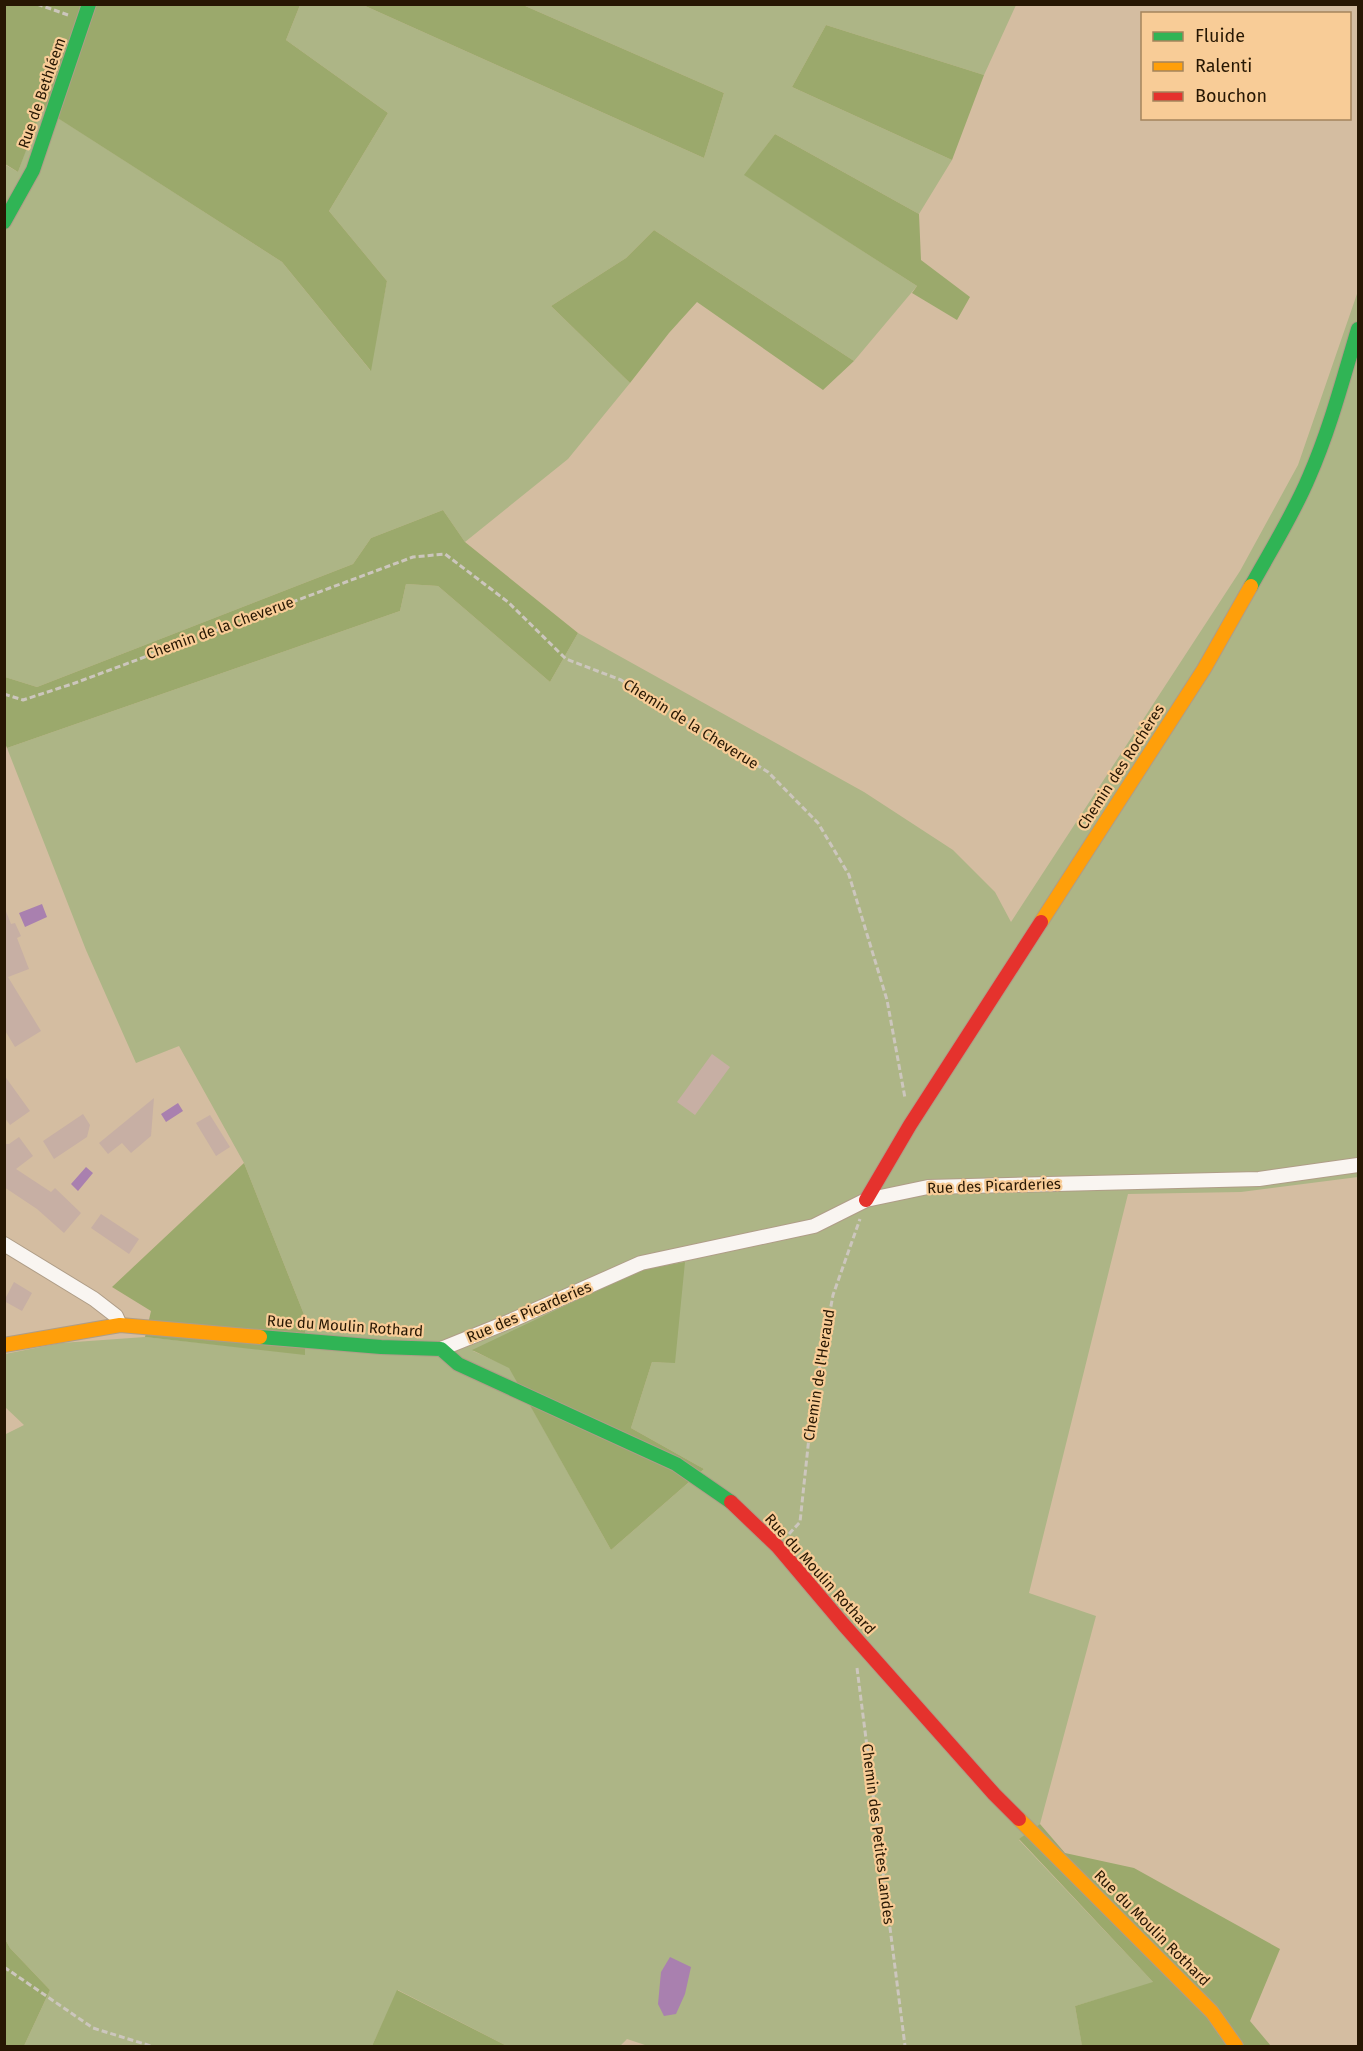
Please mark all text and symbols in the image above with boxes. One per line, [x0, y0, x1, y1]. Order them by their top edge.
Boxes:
legend [1141, 12, 1351, 120]
text: Fluide [1195, 25, 1245, 47]
street label: Rue de Bethléem [15, 35, 69, 151]
text: Ralenti [1195, 55, 1252, 77]
text: Bouchon [1195, 85, 1267, 107]
street label: Chemin de la Cheverue [144, 593, 296, 663]
street label: Chemin de la Cheverue [620, 675, 762, 773]
street label: Chemin des Rochères [1074, 701, 1168, 833]
street label: Rue des Picarderies [927, 1175, 1061, 1197]
street label: Rue des Picarderies [464, 1278, 594, 1346]
street label: Chemin de l'Heraud [800, 1308, 838, 1442]
street label: Rue du Moulin Rothard [266, 1312, 424, 1340]
street label: Rue du Moulin Rothard [761, 1510, 879, 1638]
street label: Chemin des Petites Landes [858, 1743, 898, 1925]
street label: Rue du Moulin Rothard [1090, 1866, 1214, 1990]

